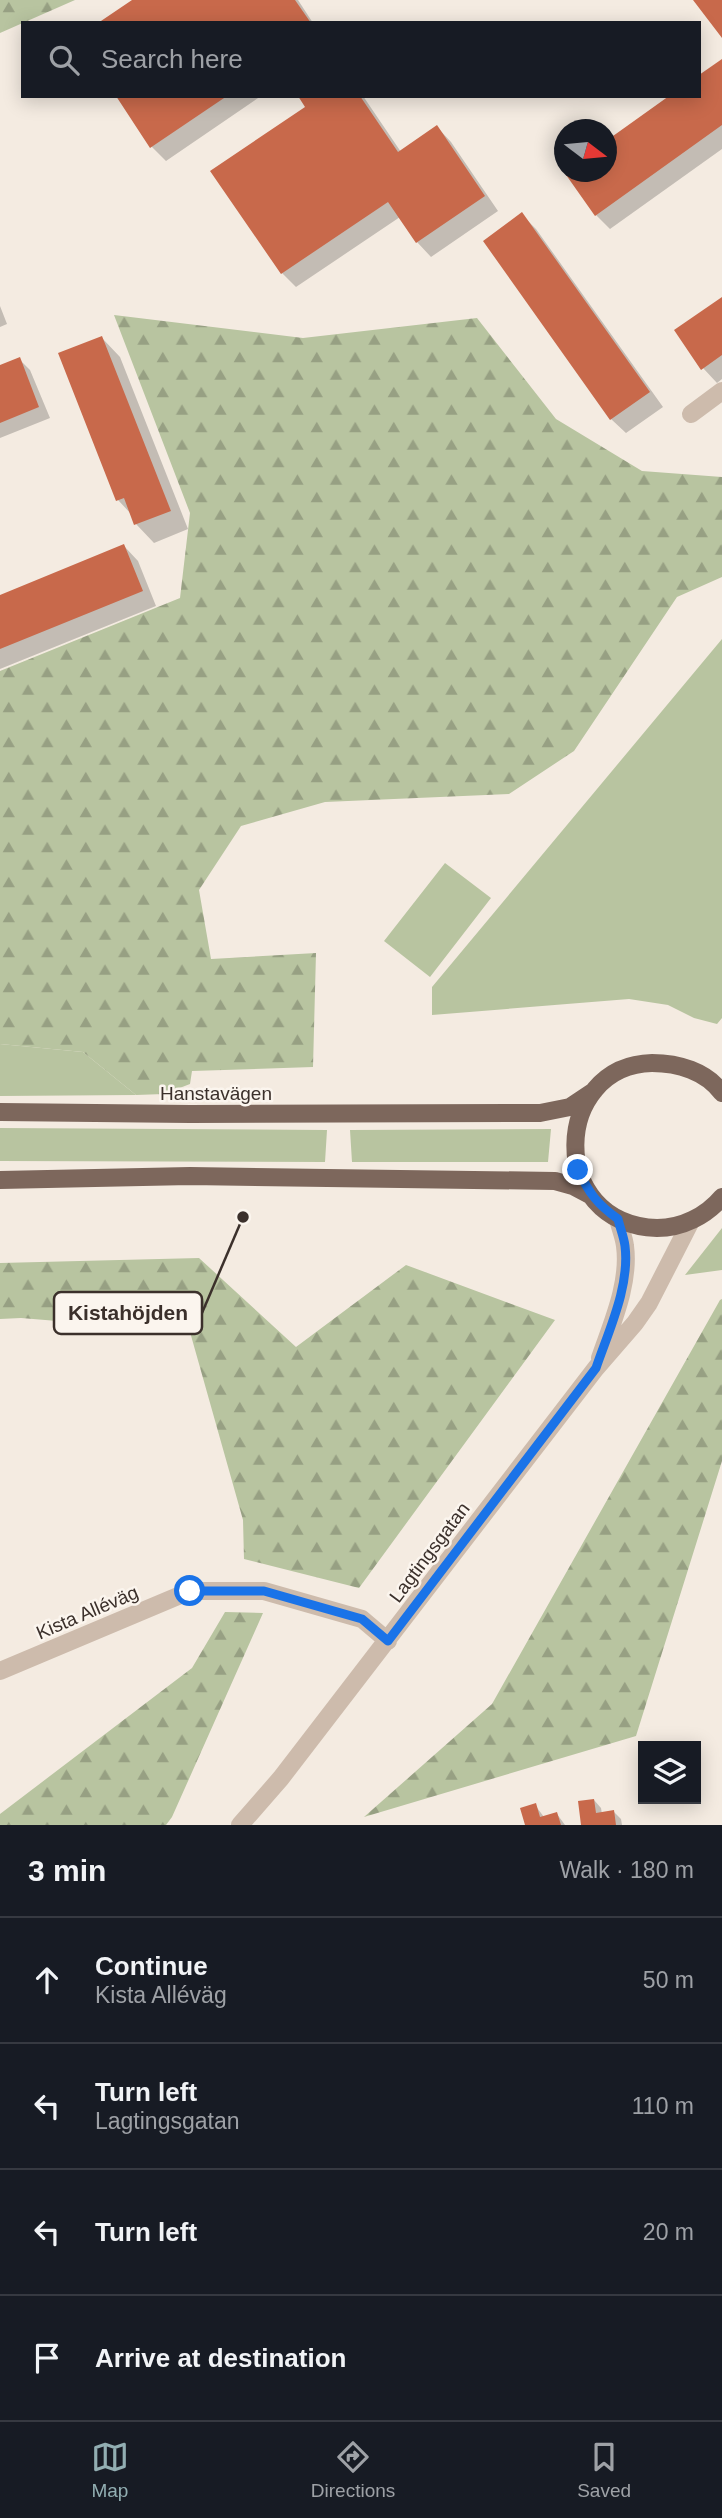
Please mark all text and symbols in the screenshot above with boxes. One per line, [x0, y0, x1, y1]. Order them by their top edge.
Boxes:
search box [21, 21, 701, 98]
icon: search [45, 41, 83, 79]
text: Search here [101, 44, 243, 74]
north arrow [554, 119, 617, 182]
street label: Hanstavägen [160, 1083, 272, 1104]
route end [562, 1154, 593, 1185]
callout: Kistahöjden [54, 1292, 202, 1334]
text: Kistahöjden [68, 1301, 188, 1324]
street label: Lagtingsgatan [385, 1498, 474, 1606]
route start [174, 1575, 205, 1606]
street label: Kista Alléväg [33, 1582, 141, 1643]
map controls [638, 1741, 701, 1804]
button: layers [638, 1741, 701, 1804]
text: 3 min [28, 1854, 106, 1887]
text: Walk · 180 m [559, 1857, 694, 1883]
text: Continue [95, 1951, 208, 1981]
icon: ahead [28, 1961, 66, 1999]
text: 50 m [643, 1967, 694, 1993]
text: Kista Alléväg [95, 1982, 227, 2008]
text: Turn left [95, 2077, 197, 2107]
icon: left [28, 2087, 66, 2125]
text: 110 m [632, 2093, 694, 2119]
text: Lagtingsgatan [95, 2108, 240, 2134]
icon: left [28, 2213, 66, 2251]
text: Turn left [95, 2217, 197, 2247]
text: 20 m [643, 2219, 694, 2245]
icon: arrive [28, 2339, 66, 2377]
text: Arrive at destination [95, 2343, 346, 2373]
tab: Map [91, 2438, 129, 2502]
tab: Directions [311, 2438, 395, 2502]
tab: Saved [577, 2438, 631, 2502]

